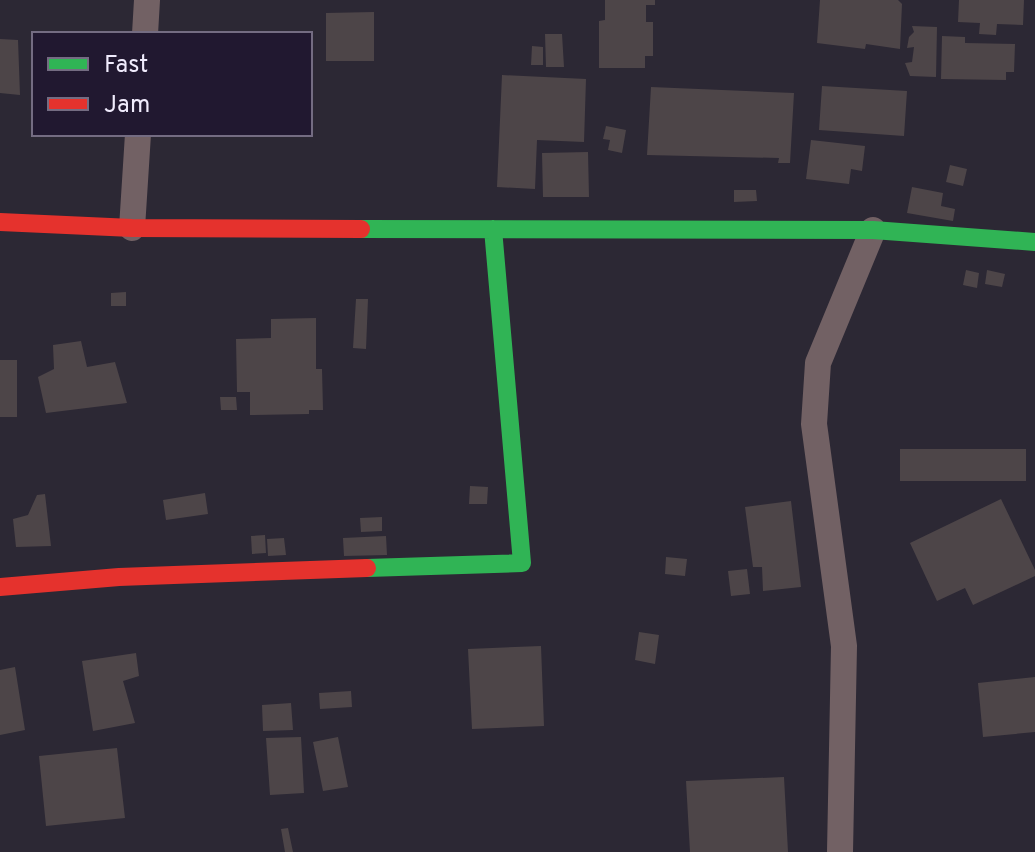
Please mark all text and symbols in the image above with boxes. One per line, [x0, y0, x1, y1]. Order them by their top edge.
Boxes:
legend [32, 32, 312, 136]
text: Fast [104, 51, 148, 81]
text: Jam [104, 91, 150, 121]

